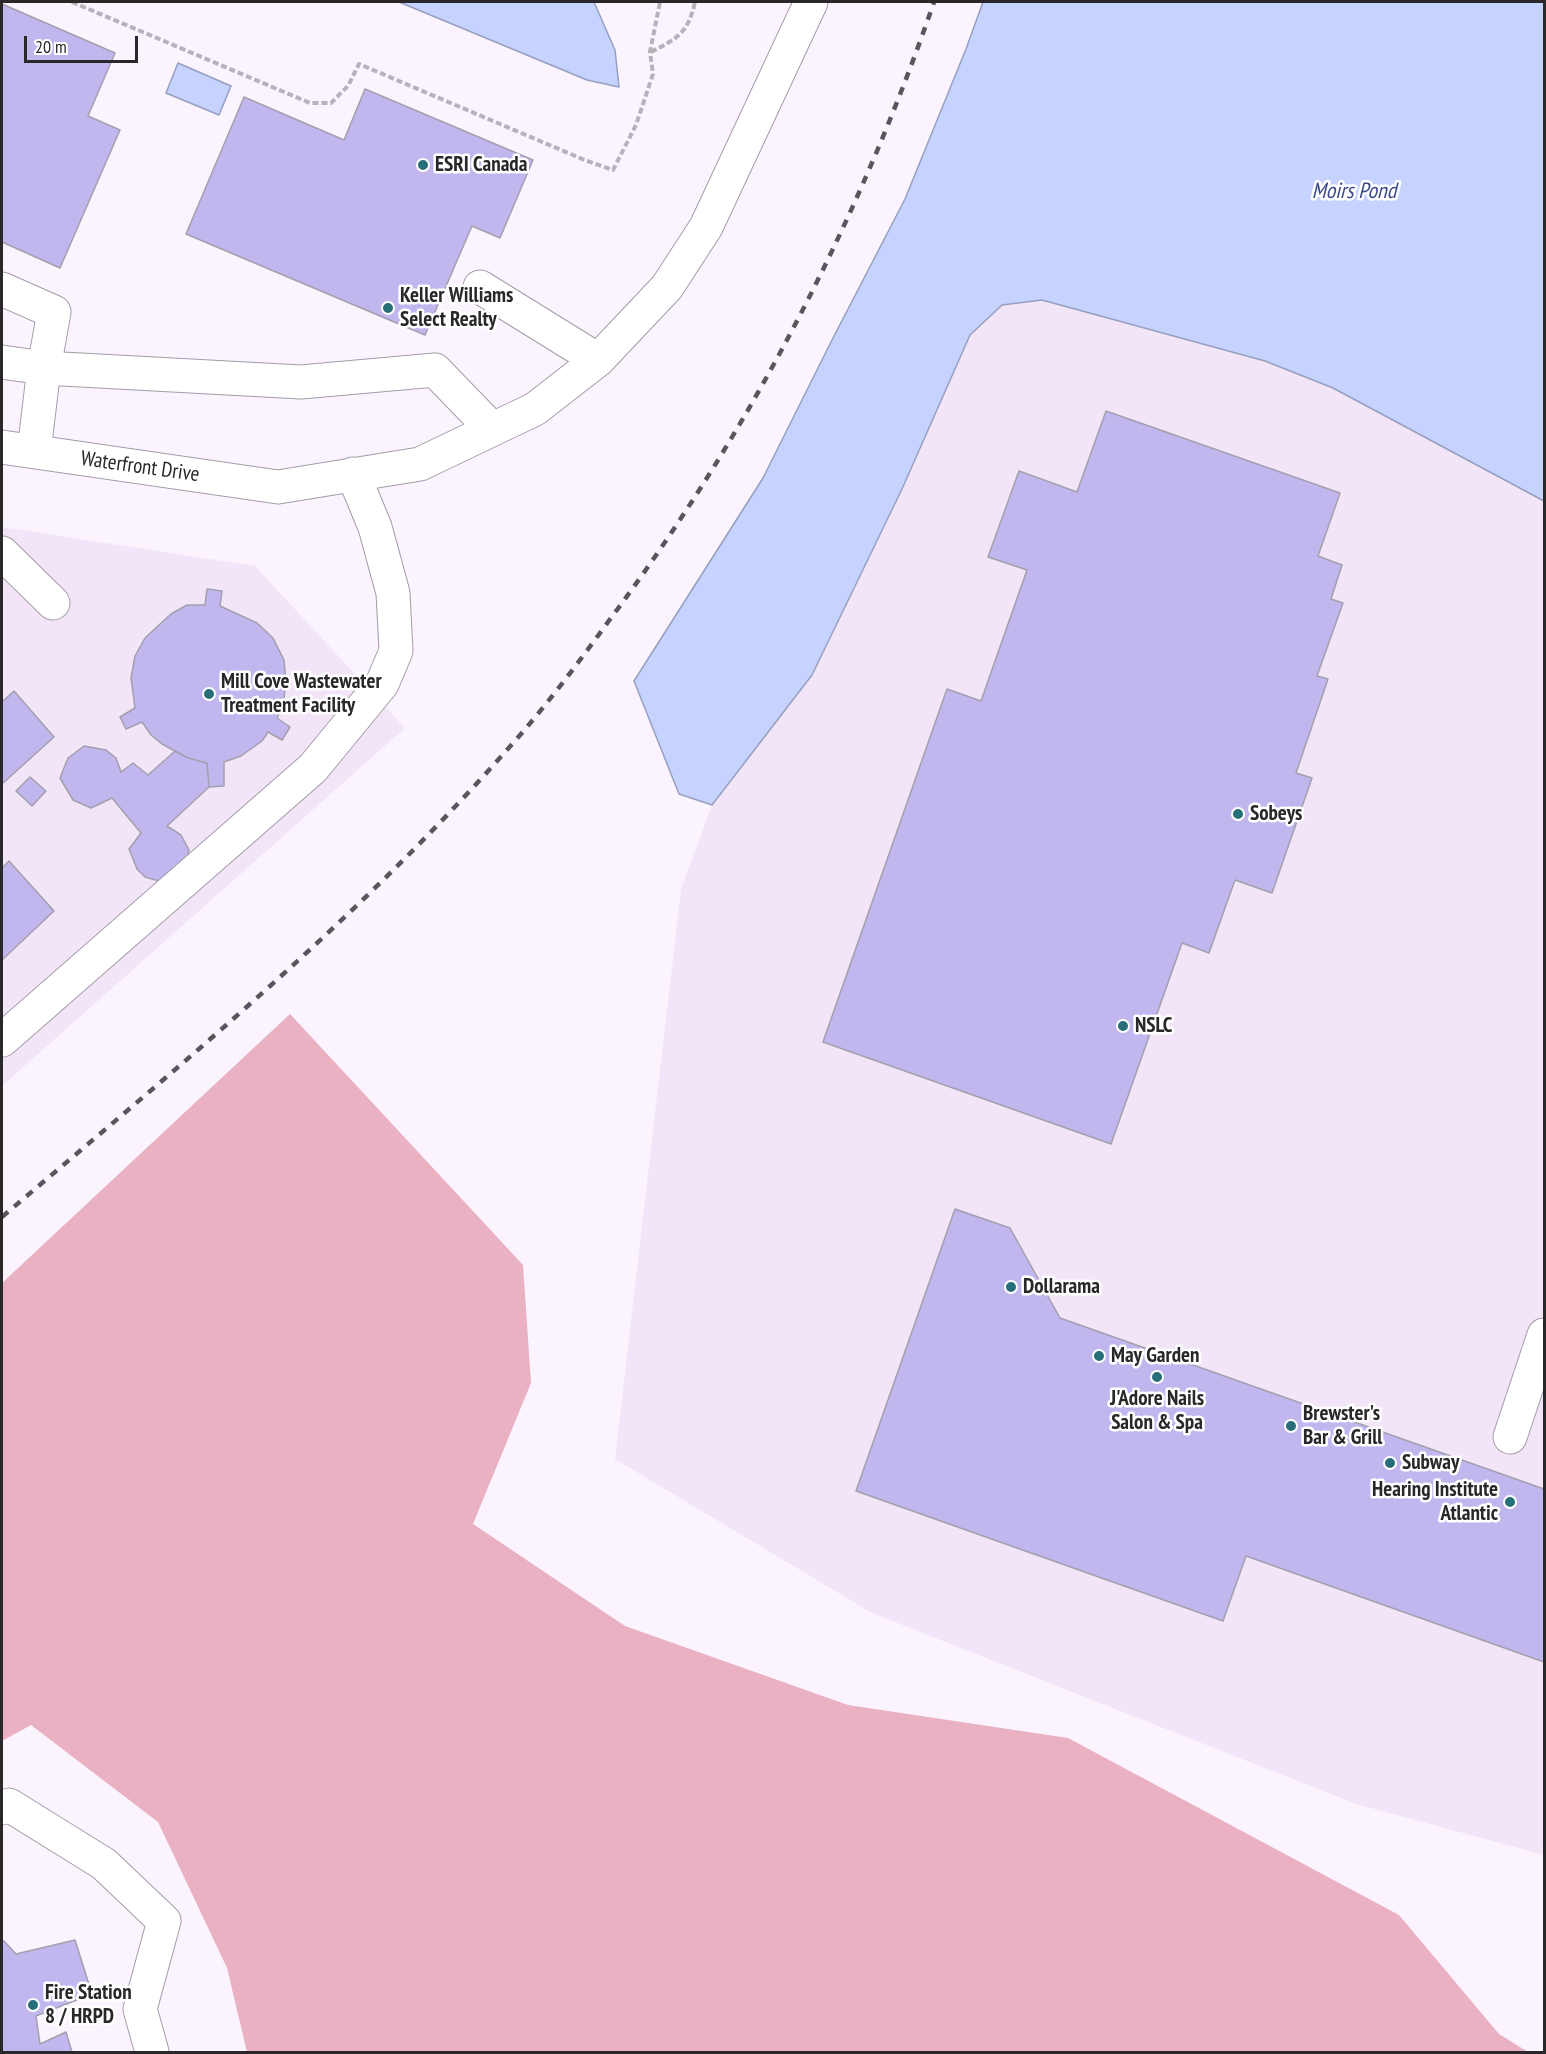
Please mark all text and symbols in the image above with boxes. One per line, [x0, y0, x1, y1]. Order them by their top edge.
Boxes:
scale bar [27, 24, 141, 62]
text: 20 m [35, 35, 67, 58]
place label: ESRI Canada [435, 152, 527, 178]
marker: ESRI Canada [416, 158, 430, 172]
water label: Moirs Pond [1312, 179, 1396, 205]
place label: Keller Williams Select Realty [400, 283, 513, 333]
marker: Keller Williams Select Realty [381, 301, 395, 315]
street label: Waterfront Drive [79, 446, 201, 488]
place label: Mill Cove Wastewater Treatment Facility [221, 669, 382, 719]
marker: Mill Cove Wastewater Treatment Facility [202, 687, 216, 701]
place label: Sobeys [1250, 801, 1302, 827]
marker: Sobeys [1231, 807, 1245, 821]
place label: NSLC [1135, 1013, 1172, 1039]
marker: NSLC [1116, 1019, 1130, 1033]
place label: Dollarama [1023, 1274, 1100, 1300]
marker: Dollarama [1004, 1280, 1018, 1294]
place label: May Garden [1111, 1343, 1199, 1369]
marker: May Garden [1092, 1349, 1106, 1363]
marker: J'Adore Nails Salon & Spa [1150, 1370, 1164, 1384]
place label: J'Adore Nails Salon & Spa [1110, 1386, 1204, 1436]
place label: Brewster's Bar & Grill [1303, 1401, 1382, 1451]
marker: Brewster's Bar & Grill [1284, 1419, 1298, 1433]
place label: Subway [1402, 1450, 1459, 1476]
marker: Subway [1383, 1456, 1397, 1470]
place label: Hearing Institute Atlantic [1372, 1477, 1498, 1527]
marker: Hearing Institute Atlantic [1503, 1495, 1517, 1509]
place label: Fire Station 8 / HRPD [45, 1980, 132, 2030]
marker: Fire Station 8 / HRPD [26, 1998, 40, 2012]

